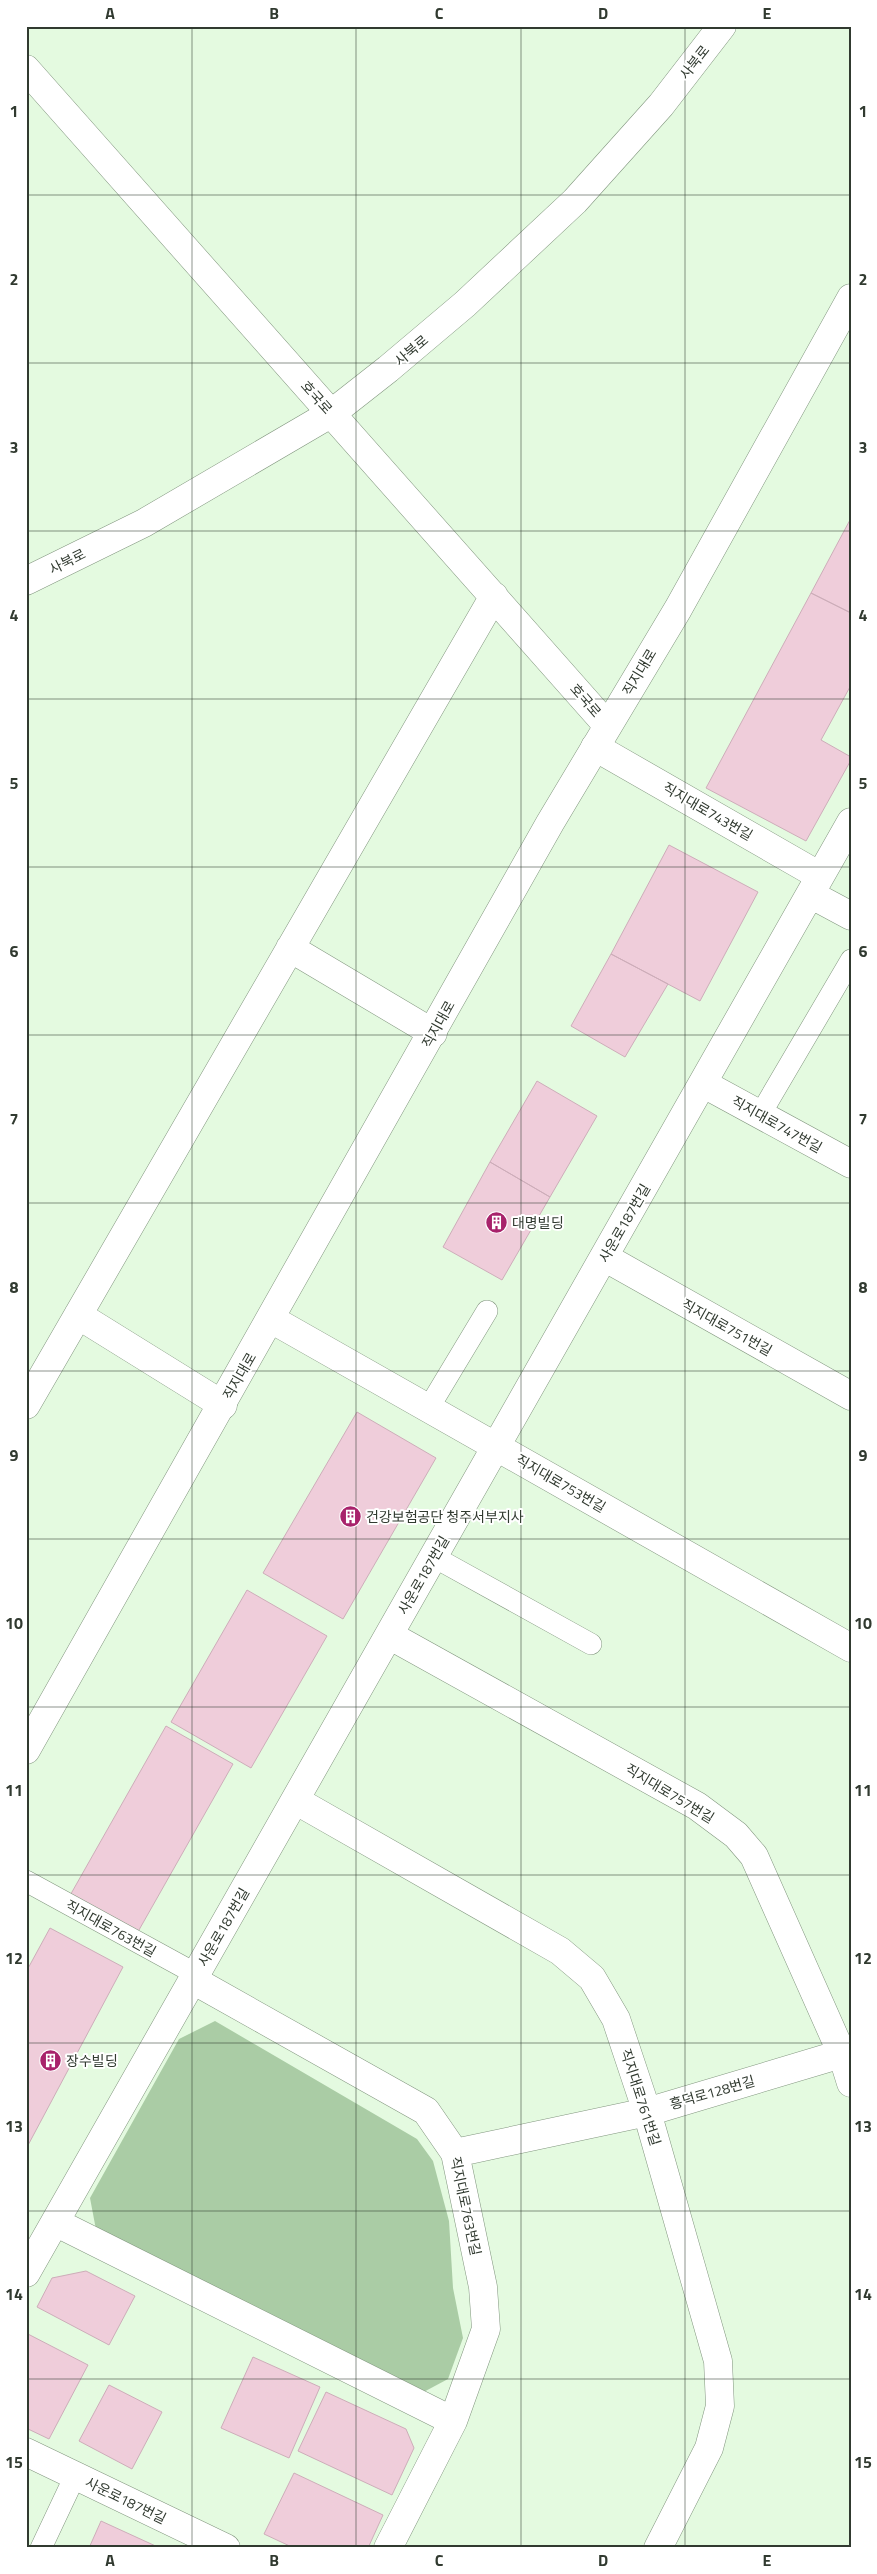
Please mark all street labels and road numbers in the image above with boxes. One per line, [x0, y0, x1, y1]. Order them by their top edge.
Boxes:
street label: 사북로 [674, 40, 714, 84]
street label: 사북로 [389, 329, 433, 370]
street label: 호국로 [296, 376, 338, 418]
street label: 사북로 [45, 543, 89, 579]
street label: 직지대로 [617, 644, 661, 699]
street label: 호국로 [565, 679, 607, 722]
street label: 직지대로743번길 [659, 777, 757, 845]
street label: 직지대로 [416, 996, 460, 1052]
street label: 직지대로747번길 [728, 1090, 826, 1158]
street label: 사운로187번길 [593, 1180, 655, 1266]
street label: 직지대로751번길 [678, 1293, 776, 1361]
street label: 직지대로 [217, 1348, 261, 1404]
street label: 직지대로753번길 [512, 1449, 610, 1517]
street label: 사운로187번길 [392, 1532, 454, 1618]
street label: 직지대로757번길 [621, 1758, 719, 1828]
street label: 사운로187번길 [192, 1884, 254, 1970]
street label: 직지대로763번길 [62, 1894, 160, 1962]
street label: 직지대로761번길 [615, 2046, 667, 2148]
street label: 흥덕로128번길 [667, 2070, 757, 2114]
street label: 직지대로763번길 [445, 2155, 487, 2257]
street label: 사운로187번길 [82, 2471, 170, 2529]

